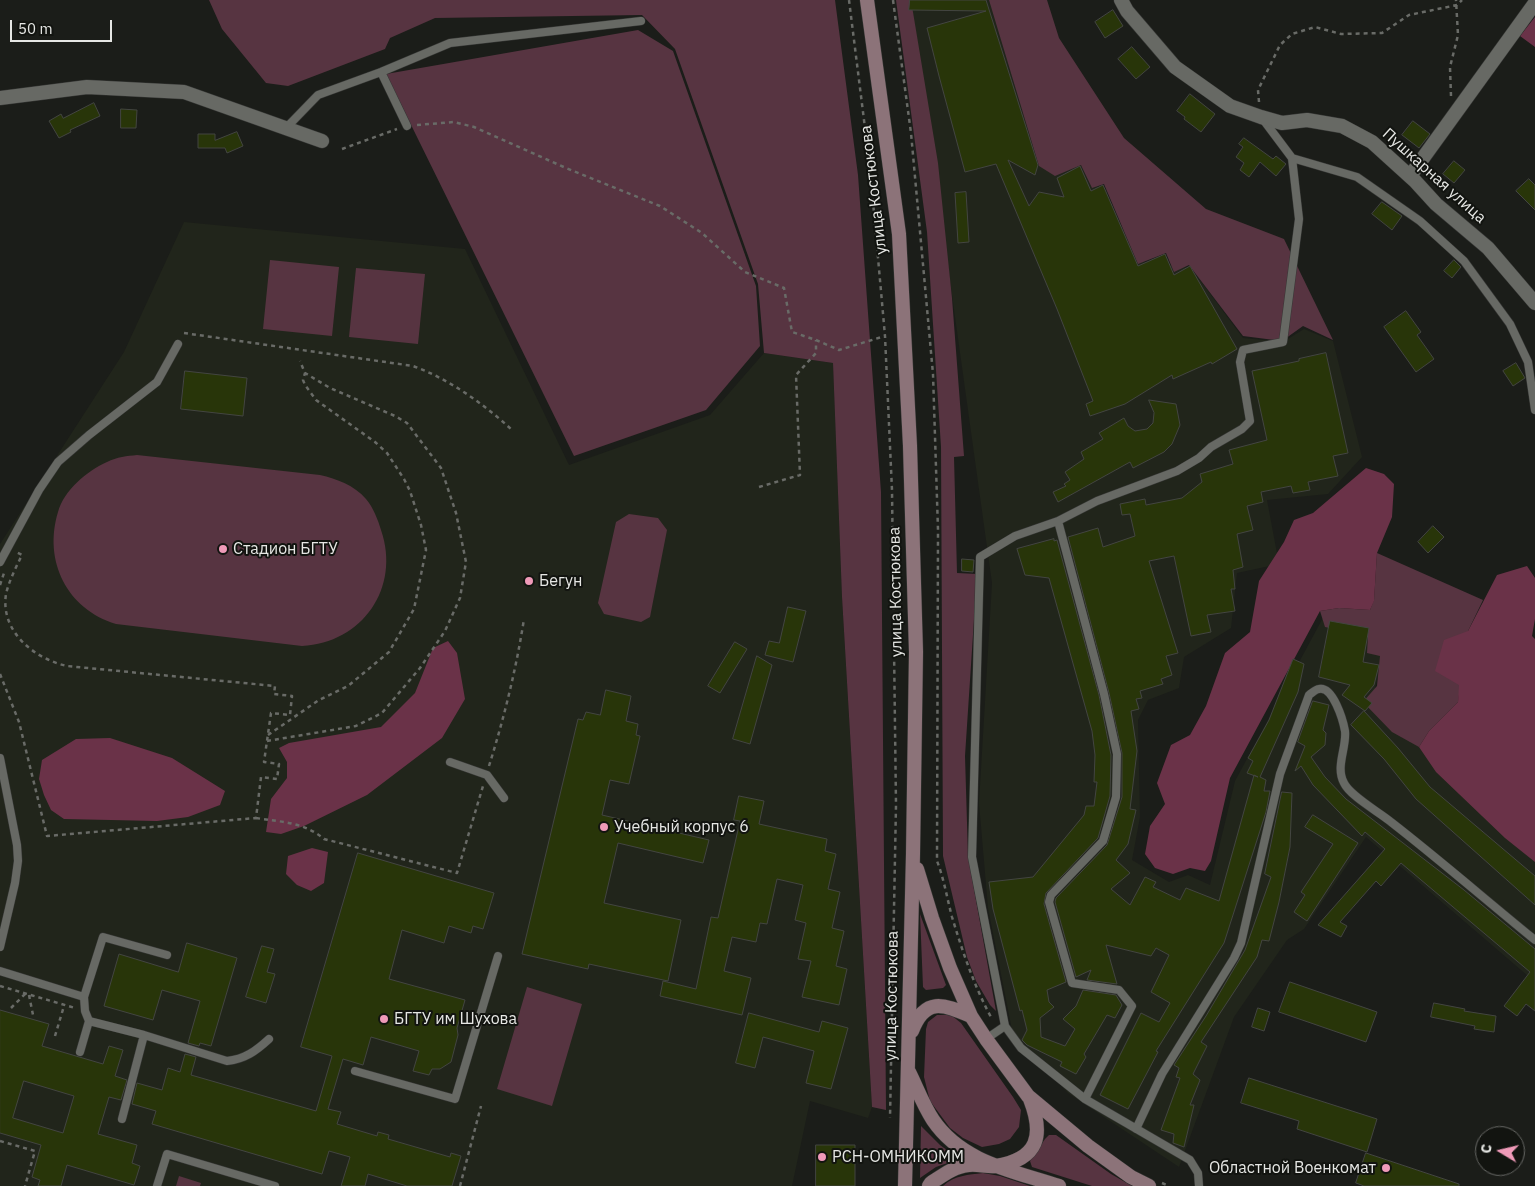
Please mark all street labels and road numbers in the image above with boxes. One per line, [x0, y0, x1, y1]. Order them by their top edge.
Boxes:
street label: улица Костюкова [857, 124, 891, 256]
street label: Пушкарная улица [1378, 124, 1490, 228]
street label: улица Костюкова [885, 527, 907, 657]
street label: улица Костюкова [881, 931, 903, 1061]

